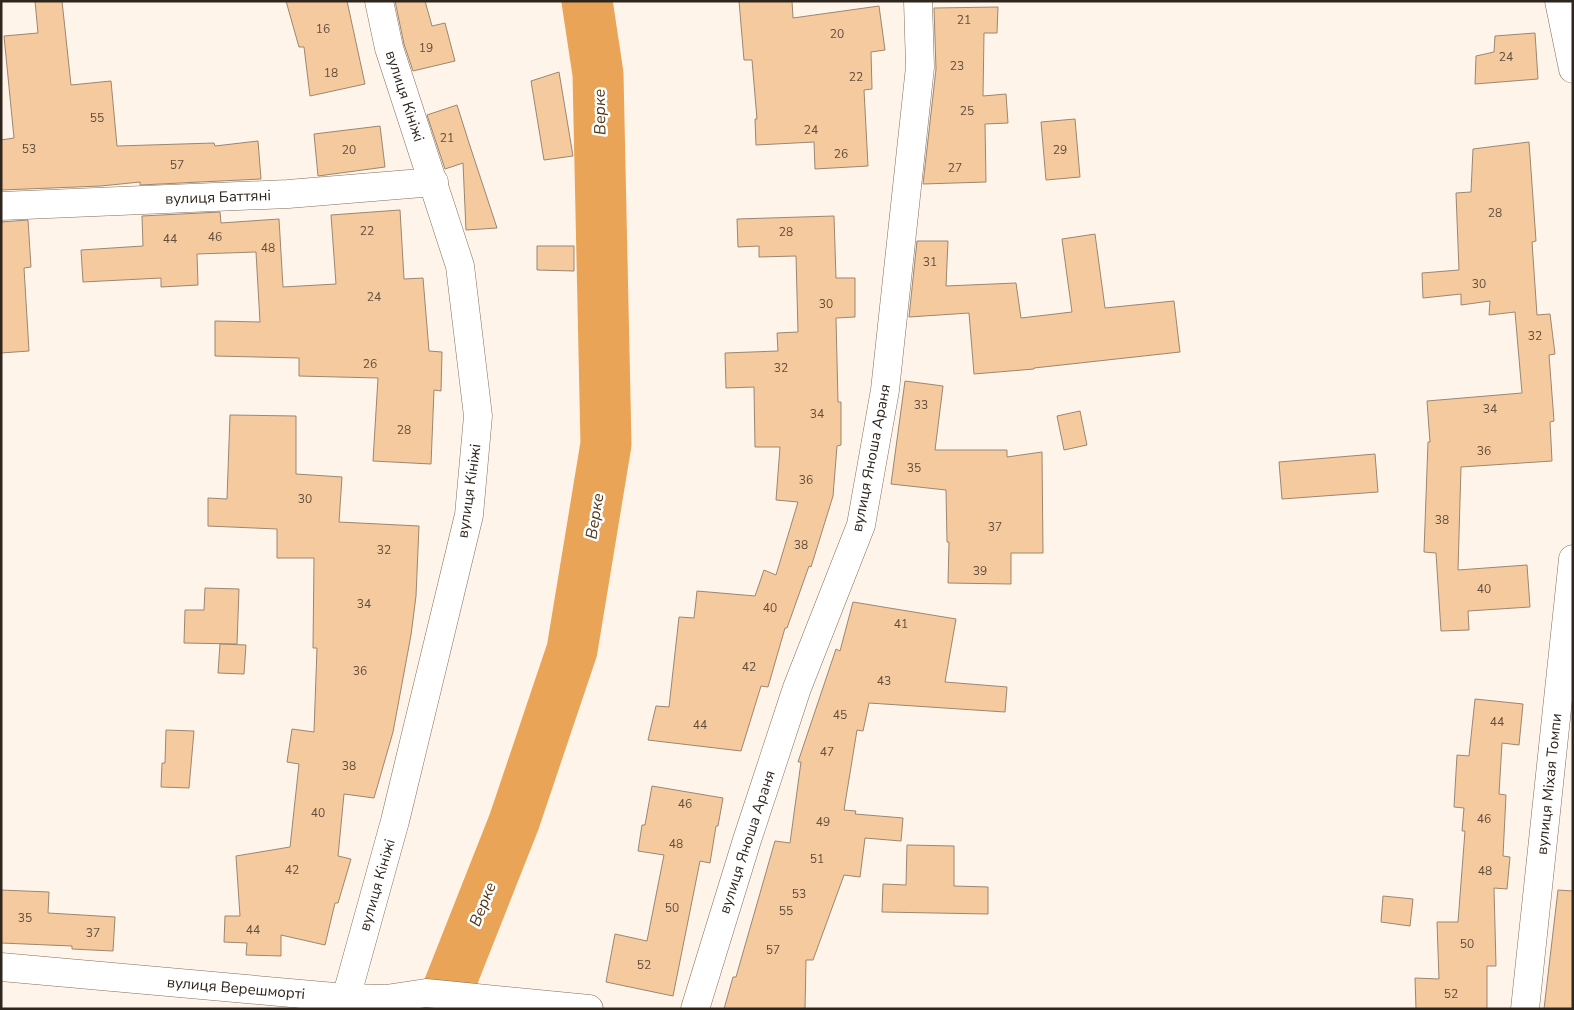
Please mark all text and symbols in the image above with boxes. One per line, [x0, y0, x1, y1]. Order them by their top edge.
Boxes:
house number: 21 [957, 12, 971, 28]
house number: 16 [316, 21, 330, 37]
house number: 20 [830, 26, 844, 42]
house number: 19 [419, 40, 433, 56]
street label: вулиця Кініжі [381, 48, 429, 144]
house number: 24 [1499, 49, 1513, 65]
house number: 23 [950, 58, 964, 74]
house number: 18 [324, 65, 338, 81]
house number: 22 [849, 69, 863, 85]
water label: Верке [589, 88, 611, 135]
house number: 25 [960, 103, 974, 119]
house number: 55 [90, 110, 104, 126]
house number: 24 [804, 122, 818, 138]
house number: 21 [440, 130, 454, 146]
house number: 53 [22, 141, 36, 157]
house number: 20 [342, 142, 356, 158]
house number: 29 [1053, 142, 1067, 158]
house number: 26 [834, 146, 848, 162]
house number: 57 [170, 157, 184, 173]
house number: 27 [948, 160, 962, 176]
street label: вулиця Баттяні [165, 185, 271, 209]
house number: 28 [1488, 205, 1502, 221]
house number: 22 [360, 223, 374, 239]
house number: 28 [779, 224, 793, 240]
house number: 46 [208, 229, 222, 245]
house number: 44 [163, 231, 177, 247]
house number: 48 [261, 240, 275, 256]
house number: 31 [923, 254, 937, 270]
house number: 30 [1472, 276, 1486, 292]
house number: 24 [367, 289, 381, 305]
house number: 30 [819, 296, 833, 312]
house number: 32 [1528, 328, 1542, 344]
house number: 26 [363, 356, 377, 372]
house number: 32 [774, 360, 788, 376]
street label: вулиця Яноша Араня [847, 382, 895, 534]
house number: 33 [914, 397, 928, 413]
house number: 34 [1483, 401, 1497, 417]
house number: 34 [810, 406, 824, 422]
house number: 28 [397, 422, 411, 438]
street label: вулиця Кініжі [452, 443, 486, 539]
house number: 36 [1477, 443, 1491, 459]
house number: 35 [907, 460, 921, 476]
house number: 36 [799, 472, 813, 488]
house number: 30 [298, 491, 312, 507]
water label: Верке [581, 491, 610, 541]
house number: 38 [1435, 512, 1449, 528]
house number: 37 [988, 519, 1002, 535]
house number: 38 [794, 537, 808, 553]
house number: 32 [377, 542, 391, 558]
house number: 39 [973, 563, 987, 579]
house number: 40 [1477, 581, 1491, 597]
house number: 34 [357, 596, 371, 612]
house number: 40 [763, 600, 777, 616]
house number: 41 [894, 616, 908, 632]
house number: 42 [742, 659, 756, 675]
house number: 36 [353, 663, 367, 679]
house number: 43 [877, 673, 891, 689]
house number: 45 [833, 707, 847, 723]
street label: вулиця Міхая Томпи [1532, 712, 1566, 856]
house number: 44 [1490, 714, 1504, 730]
house number: 44 [693, 717, 707, 733]
house number: 47 [820, 744, 834, 760]
house number: 38 [342, 758, 356, 774]
street label: вулиця Яноша Араня [714, 768, 780, 916]
house number: 46 [678, 796, 692, 812]
house number: 40 [311, 805, 325, 821]
house number: 46 [1477, 811, 1491, 827]
house number: 49 [816, 814, 830, 830]
house number: 48 [669, 836, 683, 852]
street label: вулиця Кініжі [354, 837, 400, 933]
house number: 51 [810, 851, 824, 867]
house number: 42 [285, 862, 299, 878]
house number: 48 [1478, 863, 1492, 879]
water label: Верке [464, 879, 502, 930]
house number: 53 [792, 886, 806, 902]
house number: 50 [665, 900, 679, 916]
house number: 55 [779, 903, 793, 919]
house number: 35 [18, 910, 32, 926]
house number: 44 [246, 922, 260, 938]
house number: 37 [86, 925, 100, 941]
house number: 50 [1460, 936, 1474, 952]
house number: 57 [766, 942, 780, 958]
house number: 52 [637, 957, 651, 973]
street label: вулиця Верешморті [166, 972, 306, 1004]
house number: 52 [1444, 986, 1458, 1002]

